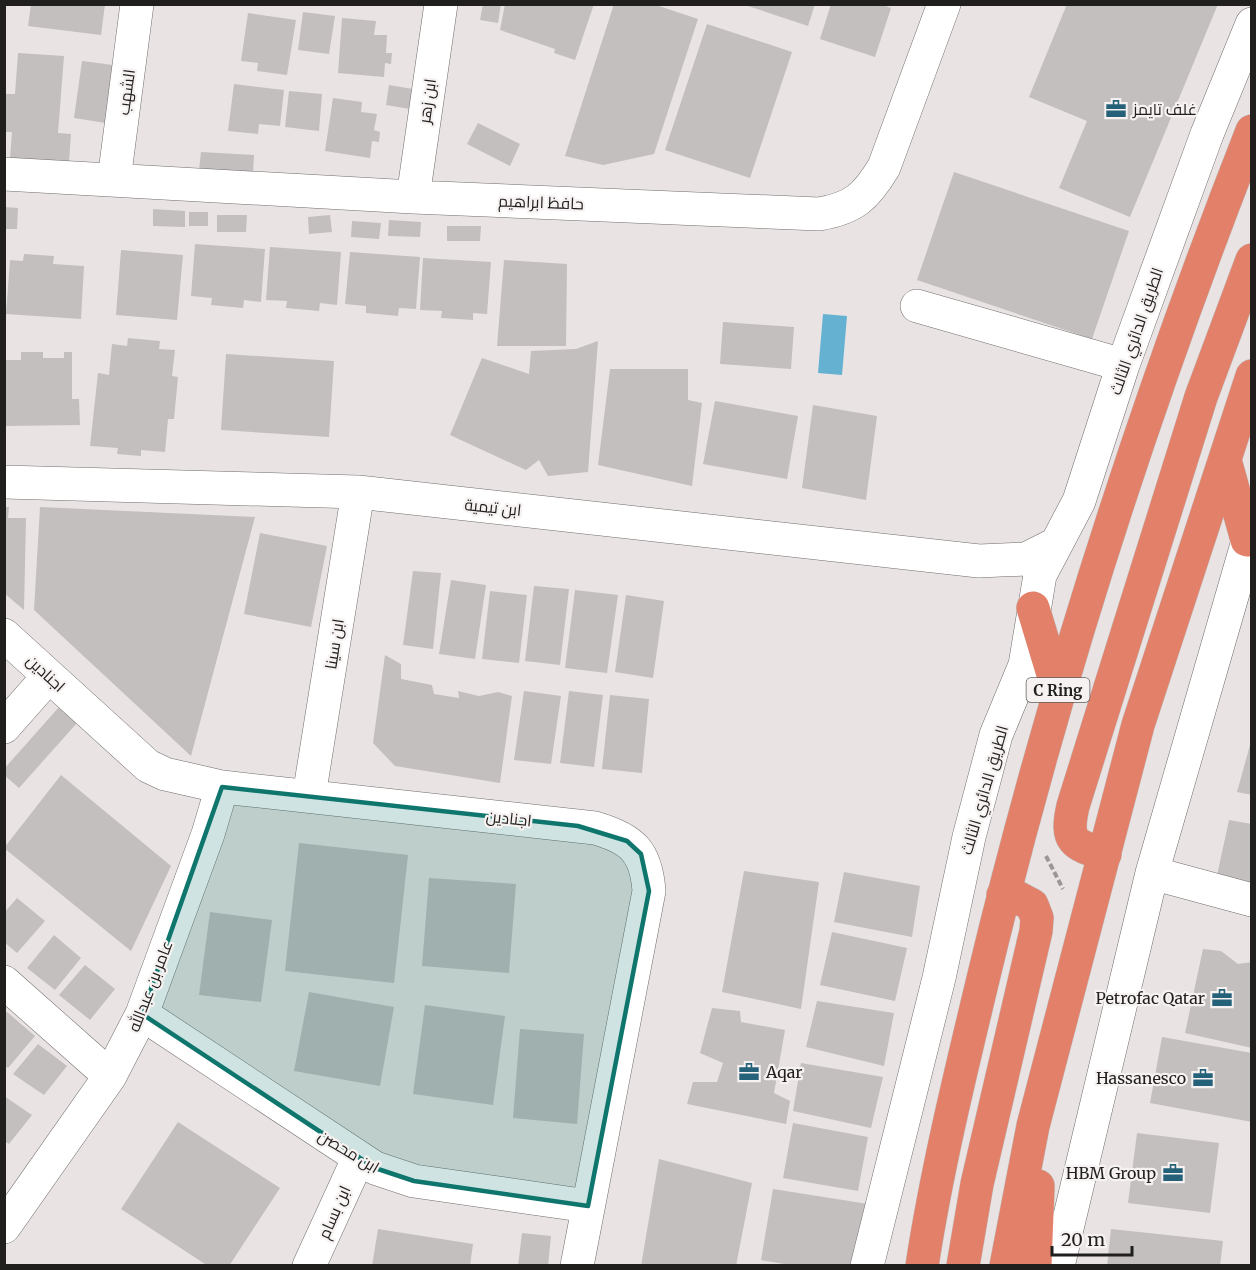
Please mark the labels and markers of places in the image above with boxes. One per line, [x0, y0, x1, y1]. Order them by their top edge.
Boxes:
office icon: غلف تايمز [1104, 97, 1128, 121]
place label: غلف تايمز [1132, 99, 1197, 119]
office icon: Petrofac Qatar [1210, 986, 1234, 1010]
place label: Petrofac Qatar [1095, 988, 1205, 1008]
office icon: Aqar [737, 1060, 761, 1084]
place label: Aqar [765, 1062, 802, 1082]
office icon: Hassanesco [1191, 1066, 1215, 1090]
place label: Hassanesco [1096, 1068, 1186, 1088]
office icon: HBM Group [1161, 1161, 1185, 1185]
place label: HBM Group [1066, 1163, 1156, 1183]

